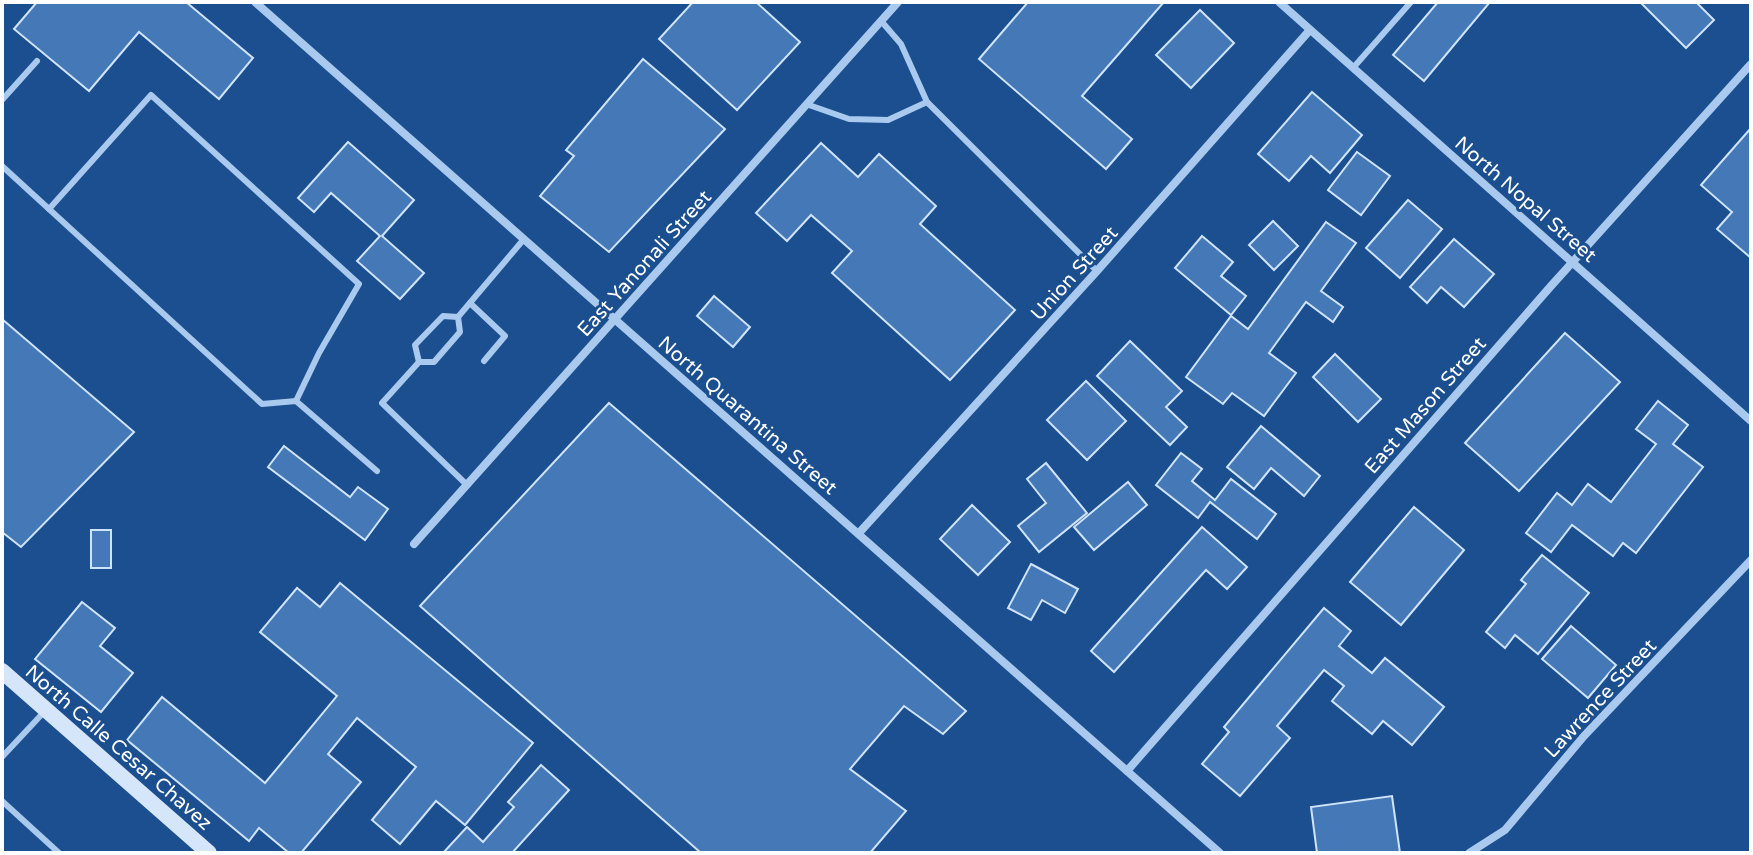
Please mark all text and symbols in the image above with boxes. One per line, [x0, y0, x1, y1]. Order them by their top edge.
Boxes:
street label: North Nopal Street [1450, 132, 1601, 268]
street label: East Yanonali Street [573, 185, 717, 342]
street label: Union Street [1026, 221, 1124, 326]
street label: North Quarantina Street [653, 331, 842, 500]
street label: East Mason Street [1360, 332, 1492, 479]
street label: Lawrence Street [1540, 634, 1662, 763]
street label: North Calle Cesar Chavez [20, 660, 217, 835]

